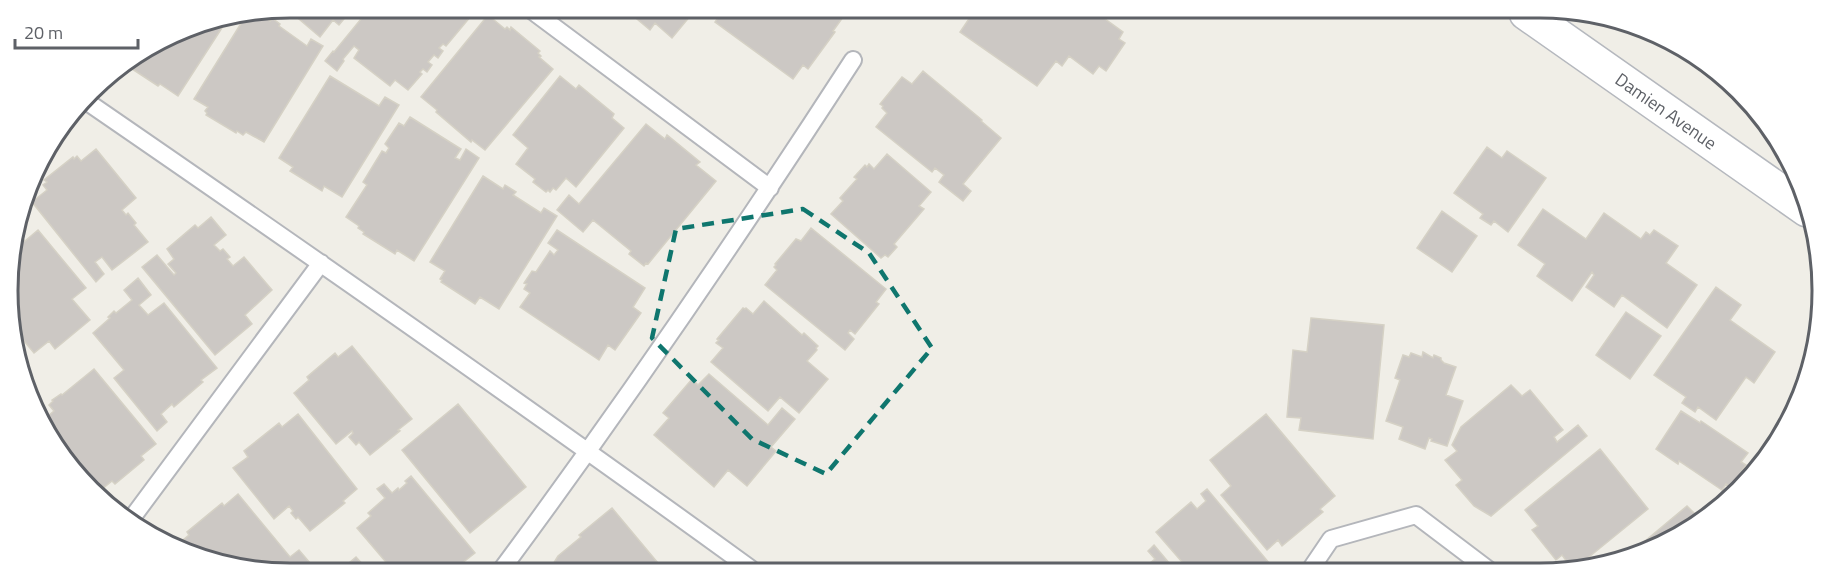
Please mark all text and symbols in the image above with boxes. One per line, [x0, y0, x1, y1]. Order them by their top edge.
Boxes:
scale bar [15, 12, 138, 50]
text: 20 m [24, 19, 63, 46]
street label: Damien Avenue [1610, 66, 1722, 156]

